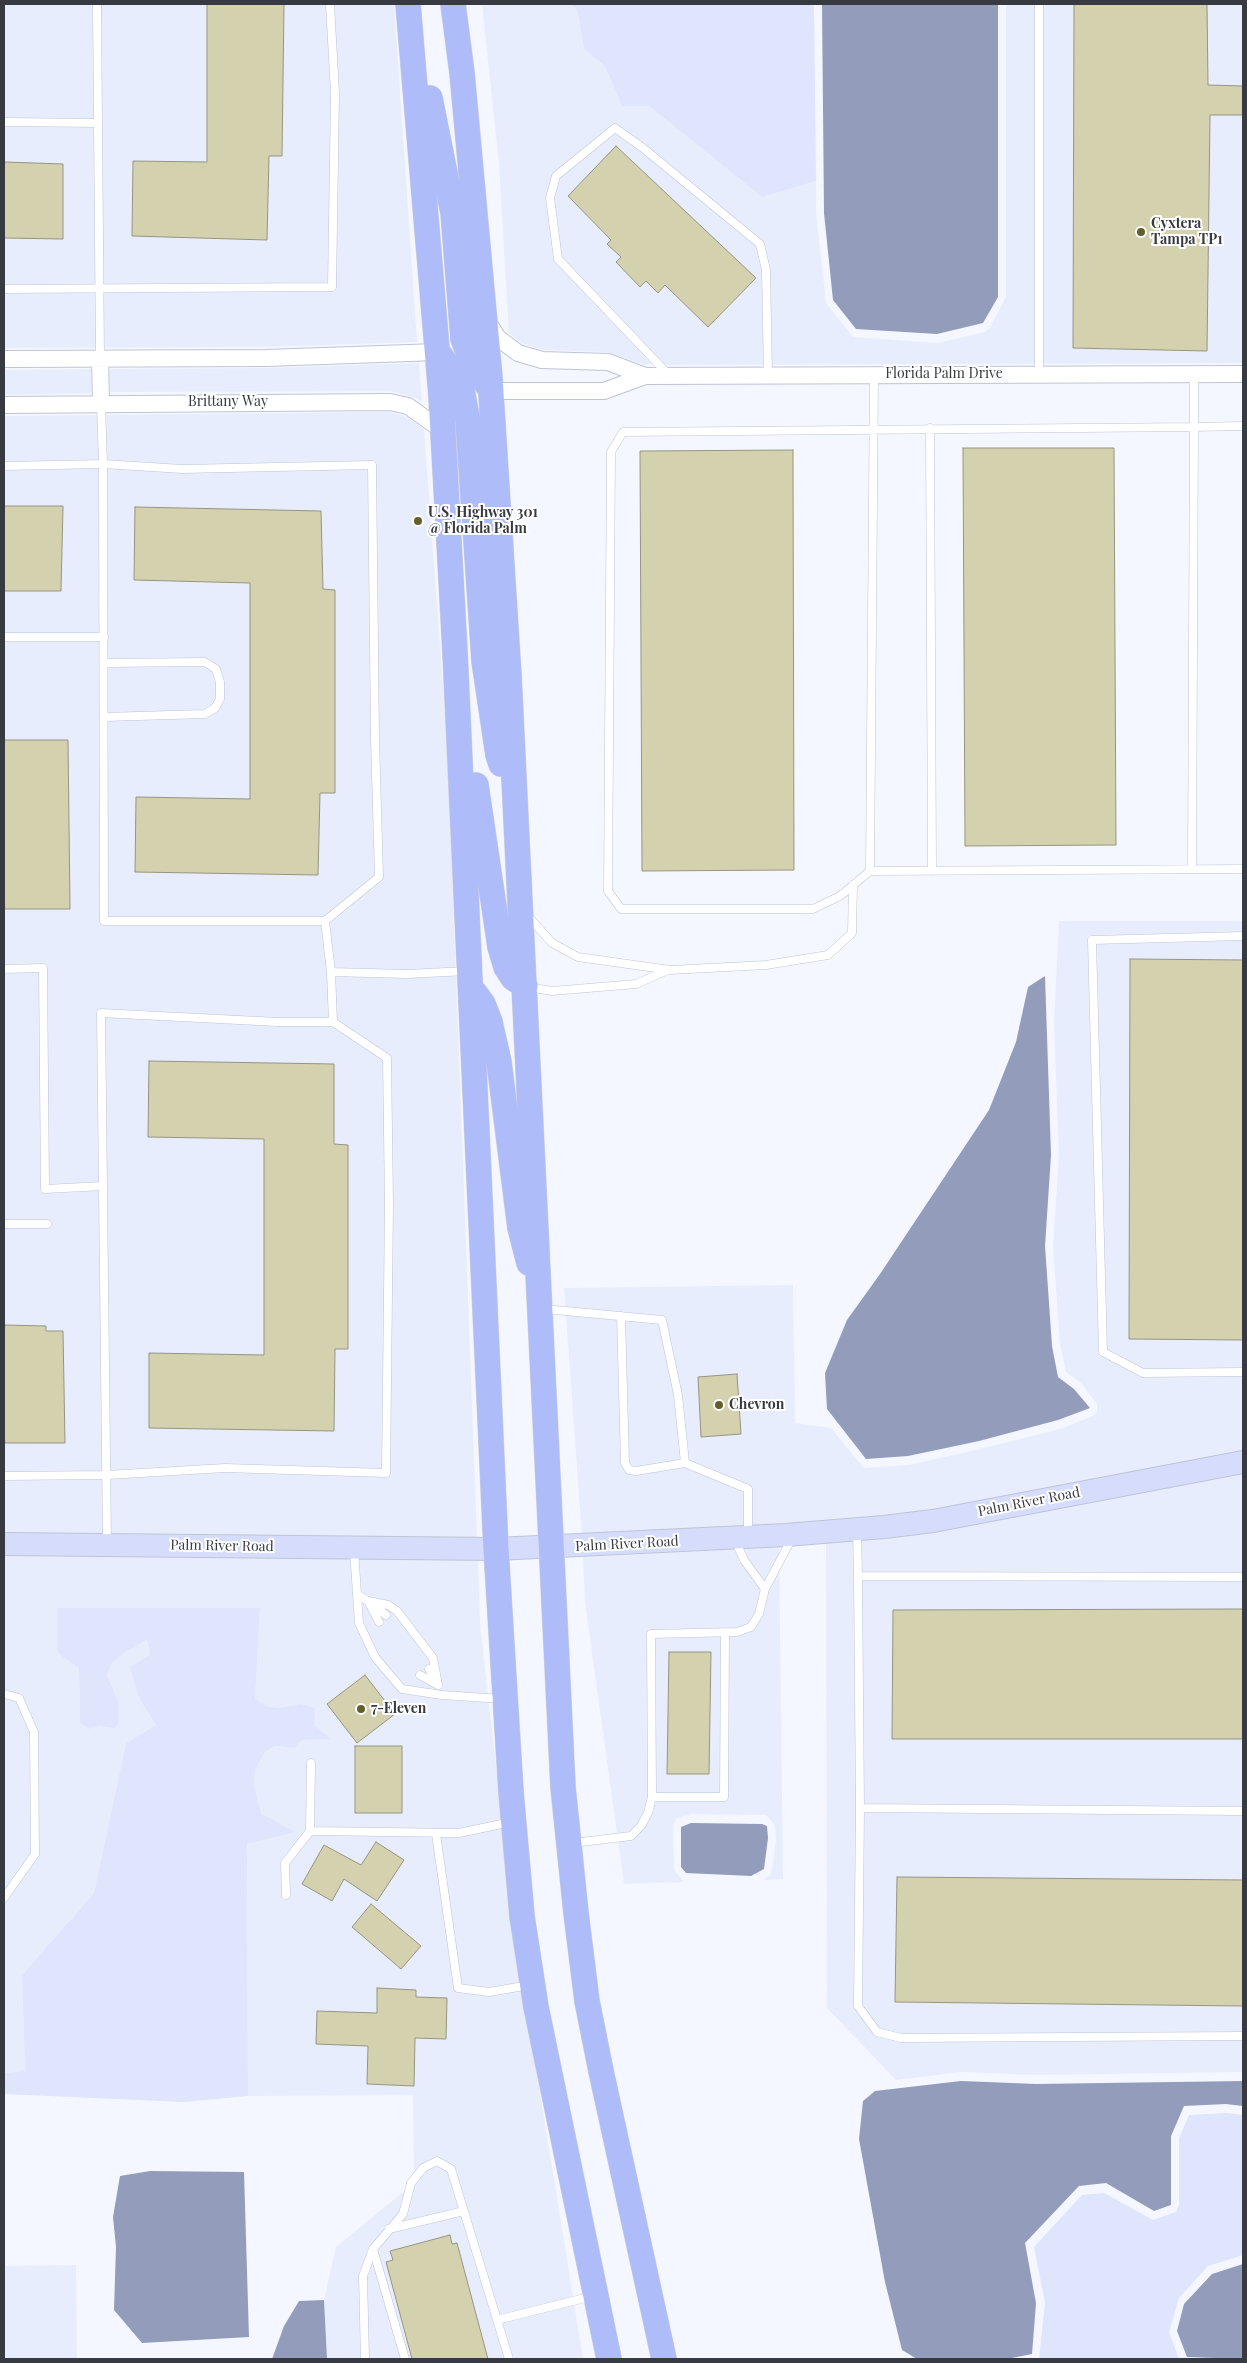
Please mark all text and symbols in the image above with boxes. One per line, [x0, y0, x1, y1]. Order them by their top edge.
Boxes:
place label: Cyxtera Tampa TP1 [1151, 216, 1223, 248]
marker: Cyxtera Tampa TP1 [1135, 226, 1147, 238]
street label: Florida Palm Drive [885, 366, 1003, 382]
street label: Brittany Way [188, 394, 268, 410]
place label: U.S. Highway 301 @ Florida Palm [428, 505, 538, 538]
marker: U.S. Highway 301 @ Florida Palm [412, 515, 424, 527]
place label: Chevron [729, 1397, 784, 1413]
marker: Chevron [713, 1399, 725, 1411]
street label: Palm River Road [977, 1484, 1081, 1520]
street label: Palm River Road [575, 1533, 679, 1555]
street label: Palm River Road [170, 1537, 274, 1555]
place label: 7-Eleven [371, 1701, 426, 1717]
marker: 7-Eleven [355, 1703, 367, 1715]

